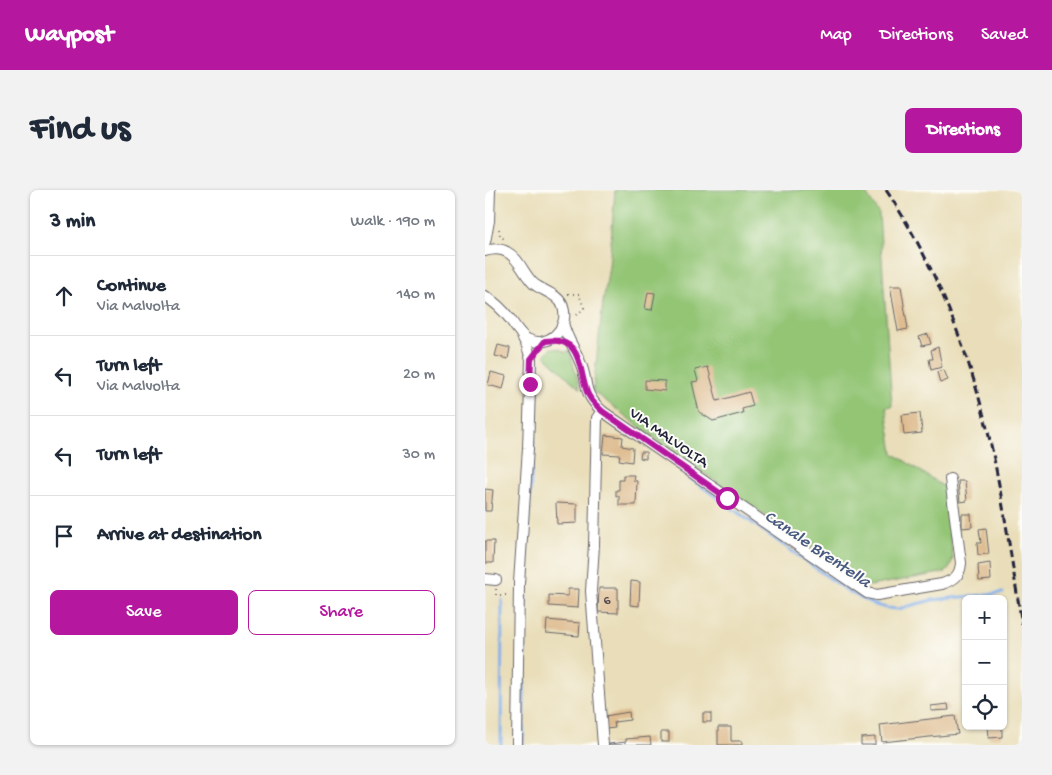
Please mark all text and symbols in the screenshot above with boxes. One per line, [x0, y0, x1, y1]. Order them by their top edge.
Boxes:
text: Waypost [25, 21, 113, 50]
text: Map [820, 25, 852, 46]
text: Directions [880, 25, 953, 46]
text: Saved [981, 25, 1027, 46]
button: Directions [905, 108, 1022, 153]
text: Find us [30, 110, 130, 151]
text: 3 min [50, 210, 95, 235]
text: Walk · 190 m [351, 213, 435, 232]
text: Continue [97, 275, 166, 298]
icon: ahead [50, 282, 78, 310]
text: 140 m [397, 286, 435, 305]
text: Via Malvolta [97, 298, 180, 317]
text: Turn left [97, 355, 161, 378]
icon: left [50, 362, 78, 390]
text: 20 m [403, 366, 435, 385]
route end [519, 373, 542, 396]
text: Via Malvolta [97, 378, 180, 397]
street label: VIA MALVOLTA [624, 404, 713, 474]
icon: left [50, 442, 78, 470]
text: Turn left [97, 444, 161, 467]
text: 30 m [402, 446, 435, 465]
route start [716, 487, 739, 510]
water label: Canale Brentella [760, 507, 875, 594]
icon: arrive [50, 522, 78, 550]
text: Arrive at destination [97, 524, 261, 547]
button: Save [50, 590, 238, 635]
button: Share [248, 590, 435, 635]
house number: 6 [603, 593, 611, 610]
map controls [962, 595, 1007, 730]
button: + [962, 595, 1007, 640]
button: − [962, 640, 1007, 685]
button: locate [962, 685, 1007, 730]

